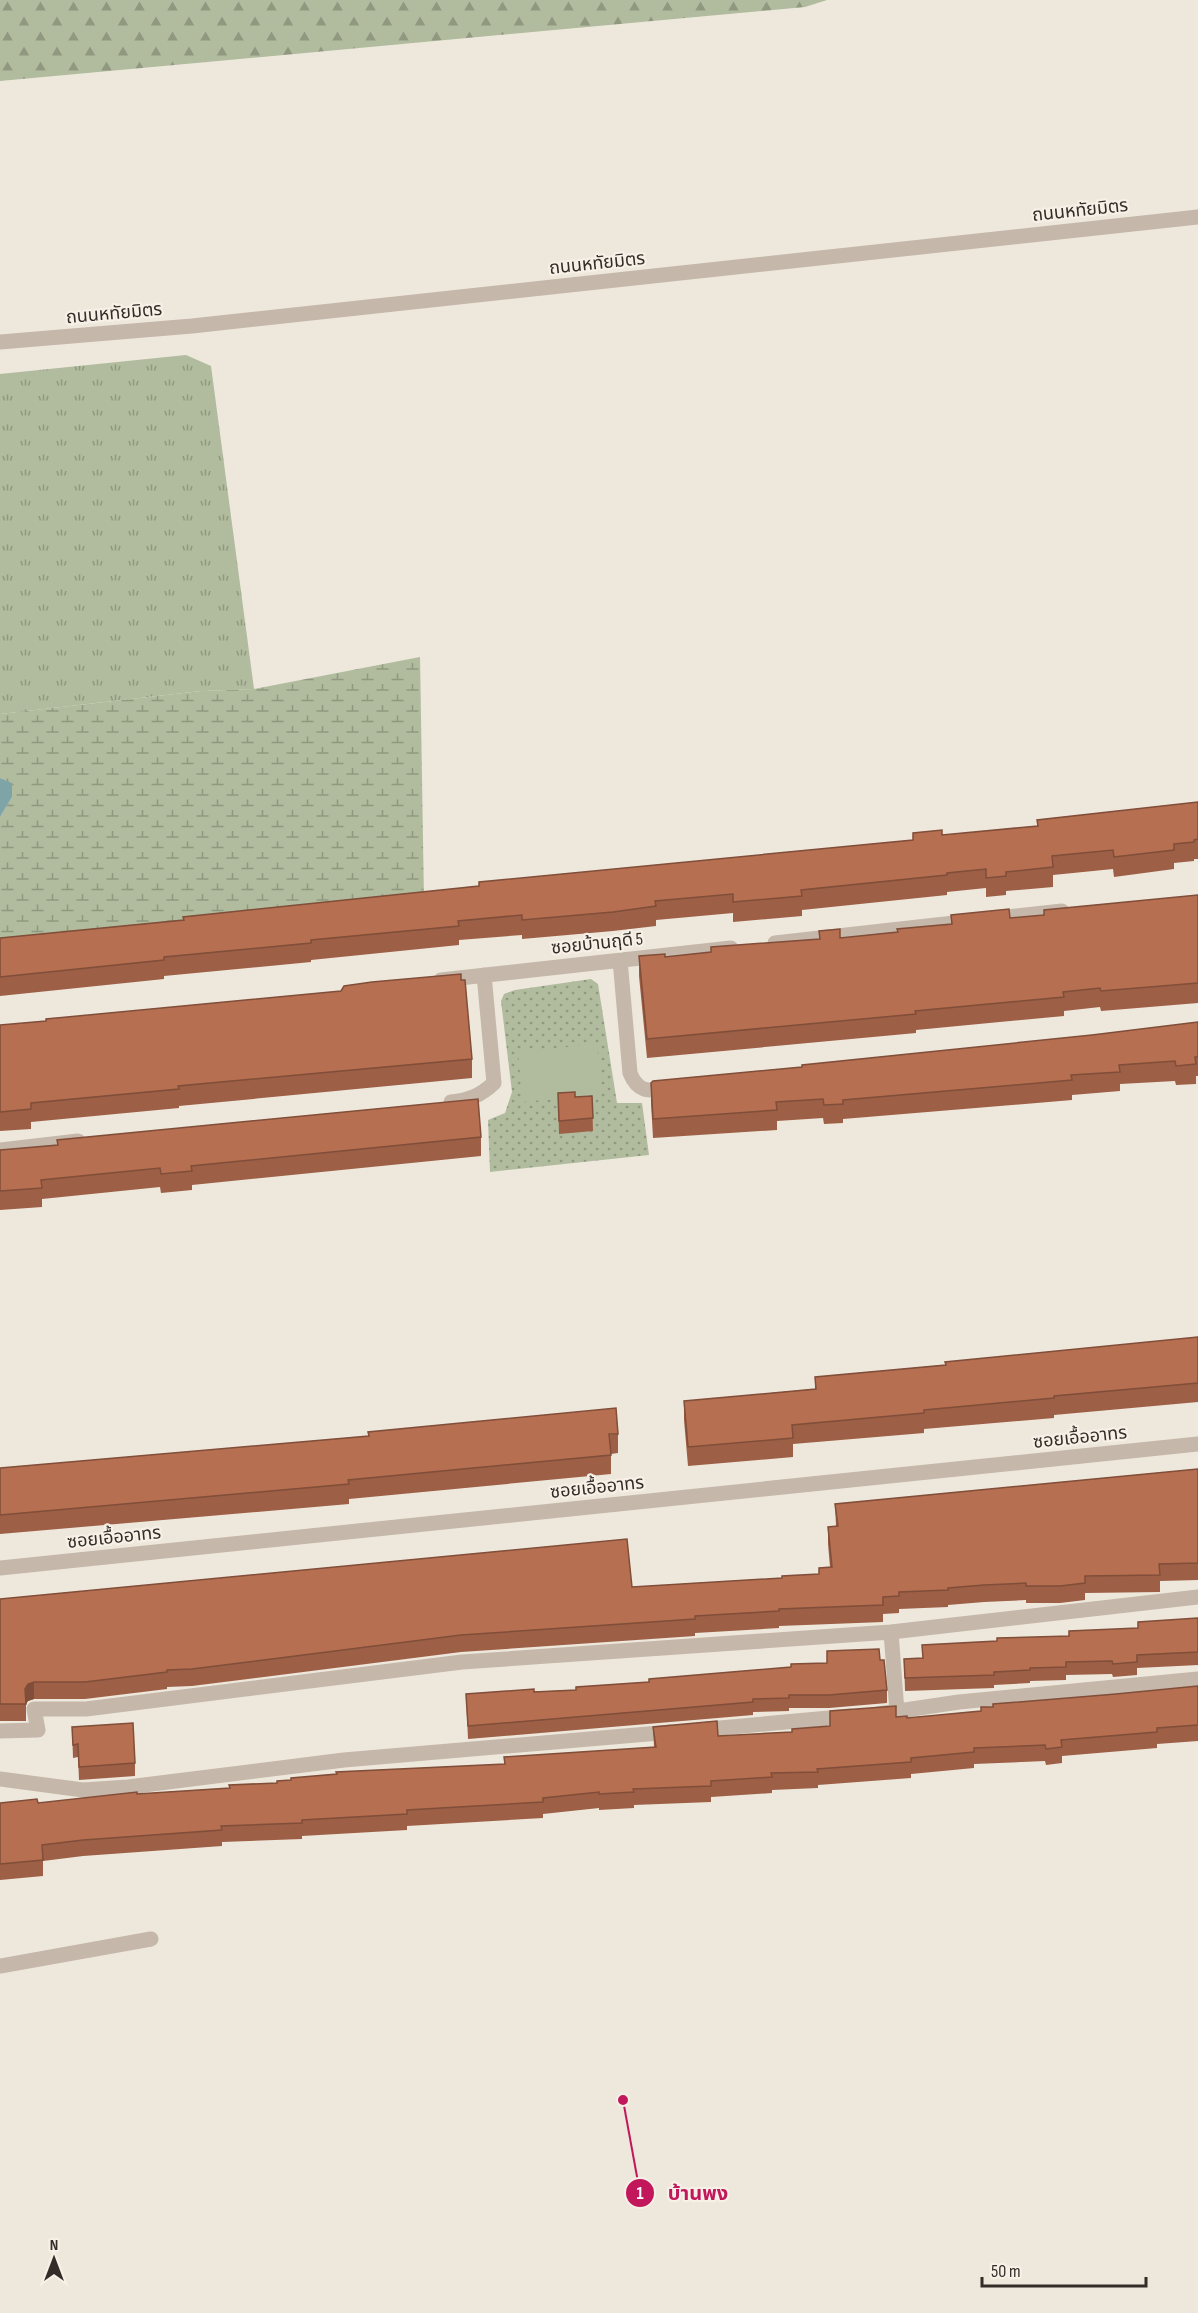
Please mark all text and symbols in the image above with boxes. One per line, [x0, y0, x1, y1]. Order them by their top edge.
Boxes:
street label: ถนนหทัยมิตร [1031, 195, 1129, 226]
street label: ถนนหทัยมิตร [548, 248, 646, 279]
street label: ถนนหทัยมิตร [65, 299, 163, 328]
street label: ซอยบ้านฤดี 5 [550, 928, 644, 959]
street label: ซอยเอื้ออาทร [1032, 1419, 1128, 1453]
street label: ซอยเอื้ออาทร [549, 1469, 645, 1503]
street label: ซอยเอื้ออาทร [66, 1519, 162, 1553]
callout: บ้านพง [625, 2174, 740, 2212]
text: บ้านพง [668, 2182, 728, 2206]
text: 1 [636, 2183, 644, 2204]
north arrow [24, 2229, 84, 2289]
text: N [50, 2236, 58, 2255]
scale bar [982, 2250, 1146, 2288]
text: 50 m [991, 2261, 1021, 2282]

